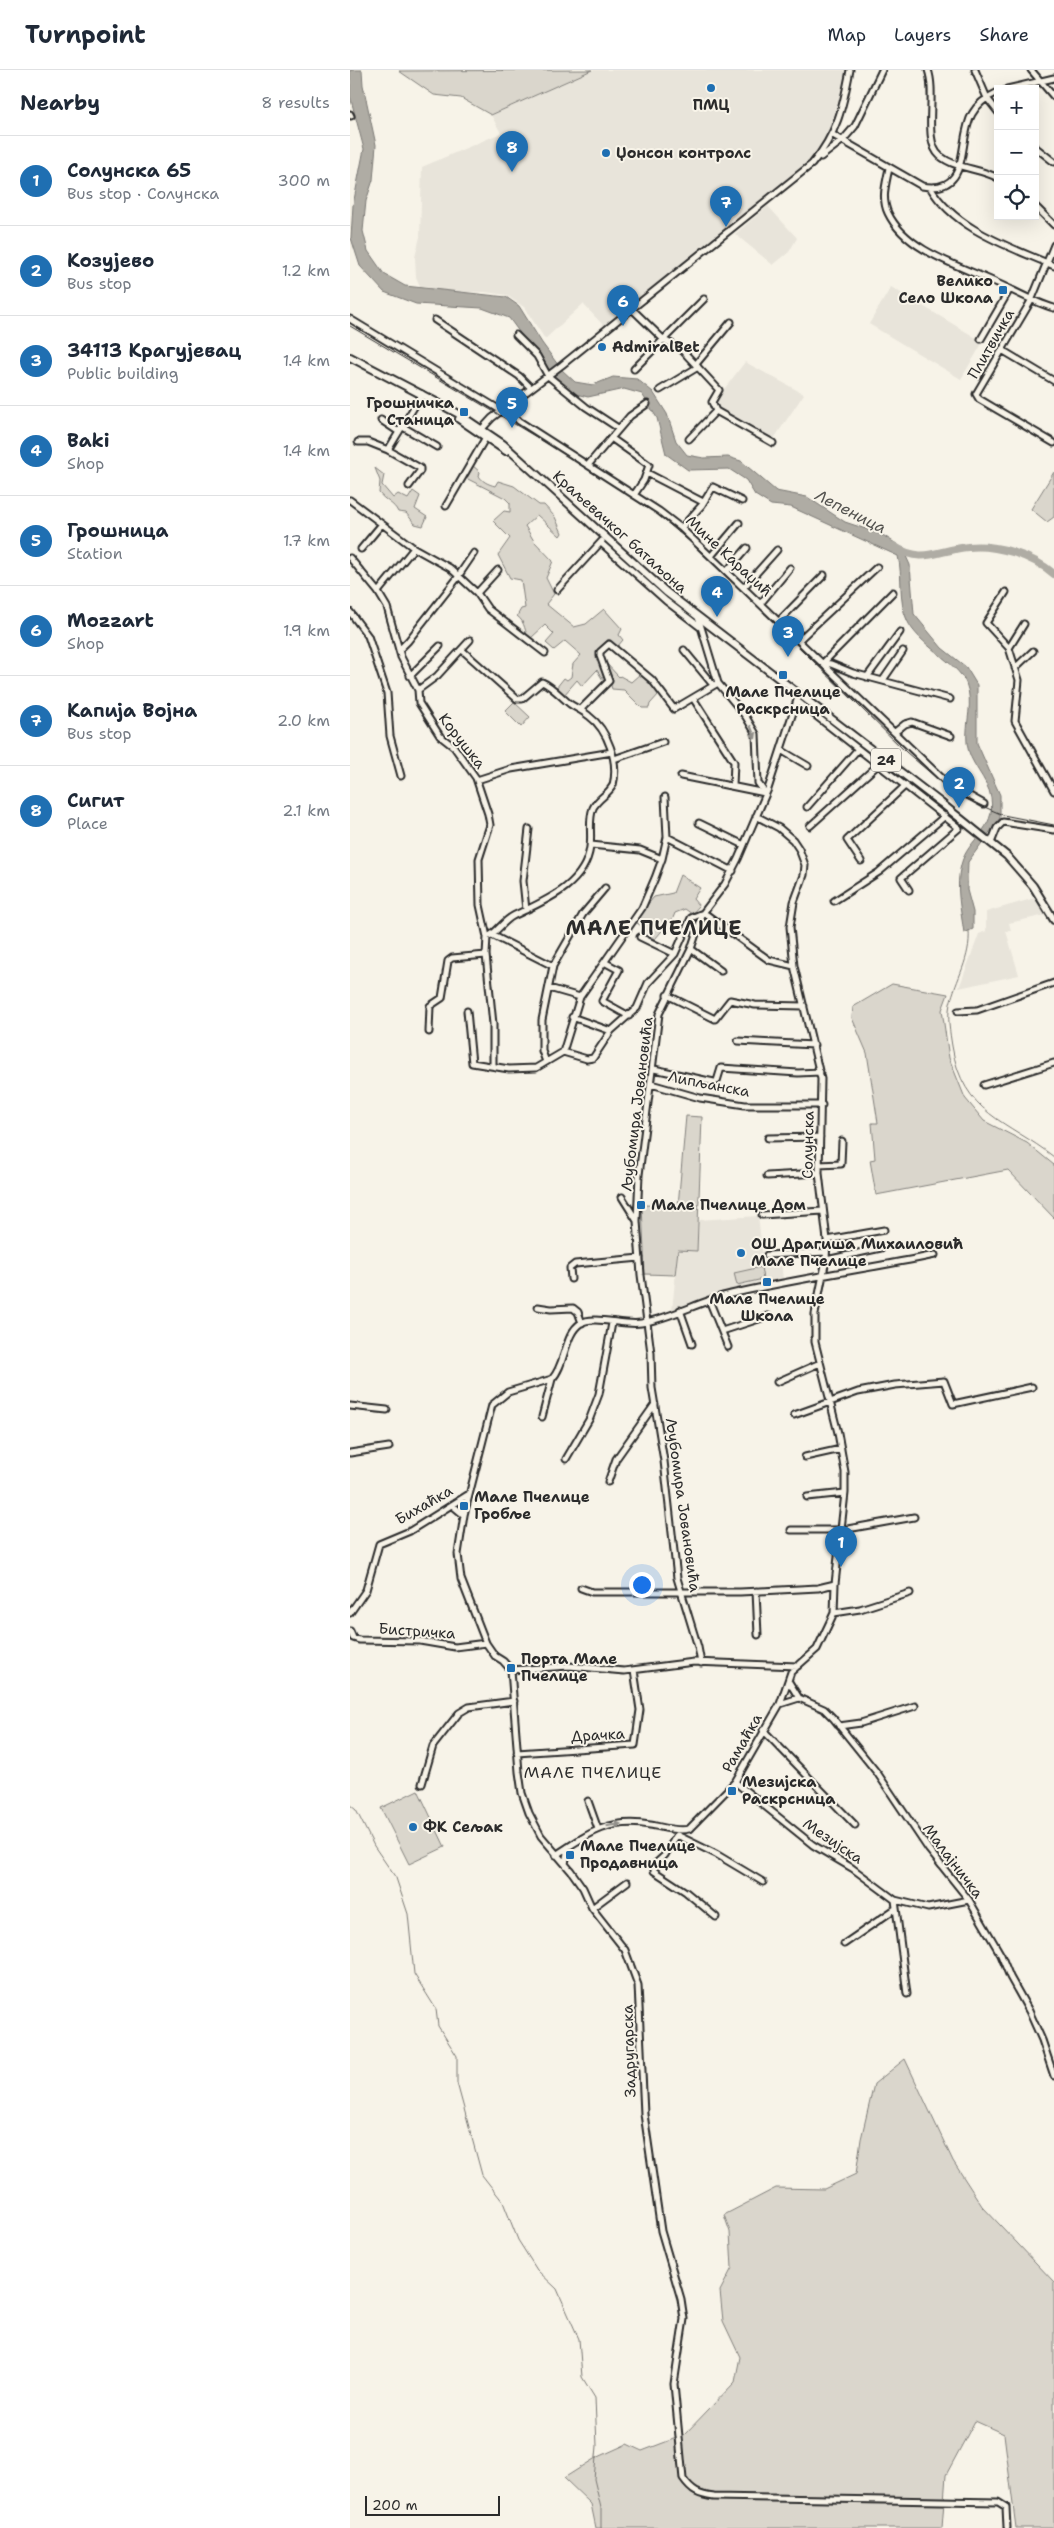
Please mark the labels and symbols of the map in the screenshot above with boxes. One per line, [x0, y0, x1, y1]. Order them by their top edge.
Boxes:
marker: ПМЦ [705, 82, 717, 94]
place label: ПМЦ [693, 95, 729, 115]
pin: 8 [496, 131, 528, 172]
place label: Џонсон контролс [616, 143, 751, 163]
marker: Џонсон контролс [600, 147, 612, 159]
pin: 7 [710, 186, 742, 227]
place label: Велико Село Школа [899, 271, 994, 308]
marker: Велико Село Школа [997, 284, 1009, 296]
pin: 6 [607, 285, 639, 326]
street label: Плитвичка [963, 305, 1019, 382]
place label: AdmiralBet [612, 337, 700, 357]
marker: AdmiralBet [596, 341, 608, 353]
pin: 5 [496, 387, 528, 428]
place label: Грошничка Станица [366, 393, 455, 430]
marker: Грошничка Станица [458, 406, 470, 418]
street label: Краљевачког батаљона [548, 466, 692, 598]
water label: Лепеница [811, 484, 890, 538]
street label: Мине Караџић [682, 511, 776, 601]
pin: 4 [701, 576, 733, 617]
pin: 3 [772, 616, 804, 657]
marker: Мале Пчелице Раскрсница [777, 669, 789, 681]
place label: Мале Пчелице Раскрсница [725, 682, 841, 719]
street label: Корушка [434, 709, 490, 773]
one-way arrow [750, 724, 758, 739]
road number: 24 [871, 748, 901, 772]
pin: 2 [943, 767, 975, 808]
district label: МАЛЕ ПЧЕЛИЦЕ [566, 915, 742, 941]
street label: Љубомира Јовановића [616, 1015, 658, 1192]
street label: Липљанска [667, 1066, 752, 1102]
street label: Солунска [797, 1110, 819, 1179]
place label: Мале Пчелице Дом [651, 1195, 806, 1215]
marker: Мале Пчелице Дом [635, 1199, 647, 1211]
place label: ОШ Драгиша Михаиловић Мале Пчелице [751, 1234, 963, 1271]
marker: ОШ Драгиша Михаиловић Мале Пчелице [735, 1247, 747, 1259]
marker: Мале Пчелице Школа [761, 1276, 773, 1288]
place label: Мале Пчелице Школа [709, 1289, 825, 1326]
street label: Љубомира Јовановића [661, 1417, 705, 1594]
street label: Бихаћка [392, 1480, 457, 1529]
place label: Мале Пчелице Гробље [474, 1487, 590, 1524]
marker: Мале Пчелице Гробље [458, 1500, 470, 1512]
pin: 1 [825, 1526, 857, 1567]
your location [629, 1572, 655, 1598]
street label: Бистричка [378, 1618, 457, 1644]
place label: Порта Мале Пчелице [521, 1649, 617, 1686]
marker: Порта Мале Пчелице [505, 1662, 517, 1674]
street label: Рамаћка [717, 1709, 767, 1776]
street label: Драчка [571, 1724, 626, 1746]
district label: МАЛЕ ПЧЕЛИЦЕ [524, 1762, 662, 1783]
place label: Мезијска Раскрсница [742, 1772, 836, 1809]
marker: Мезијска Раскрсница [726, 1785, 738, 1797]
street label: Мезијска [799, 1814, 867, 1869]
place label: ФК Сељак [423, 1817, 503, 1837]
street label: Малајничка [918, 1819, 988, 1903]
one-way arrow [607, 1820, 623, 1828]
marker: ФК Сељак [407, 1821, 419, 1833]
place label: Мале Пчелице Продавница [580, 1836, 696, 1873]
marker: Мале Пчелице Продавница [564, 1849, 576, 1861]
street label: Задругарска [617, 2004, 641, 2098]
scale bar [365, 2493, 500, 2516]

